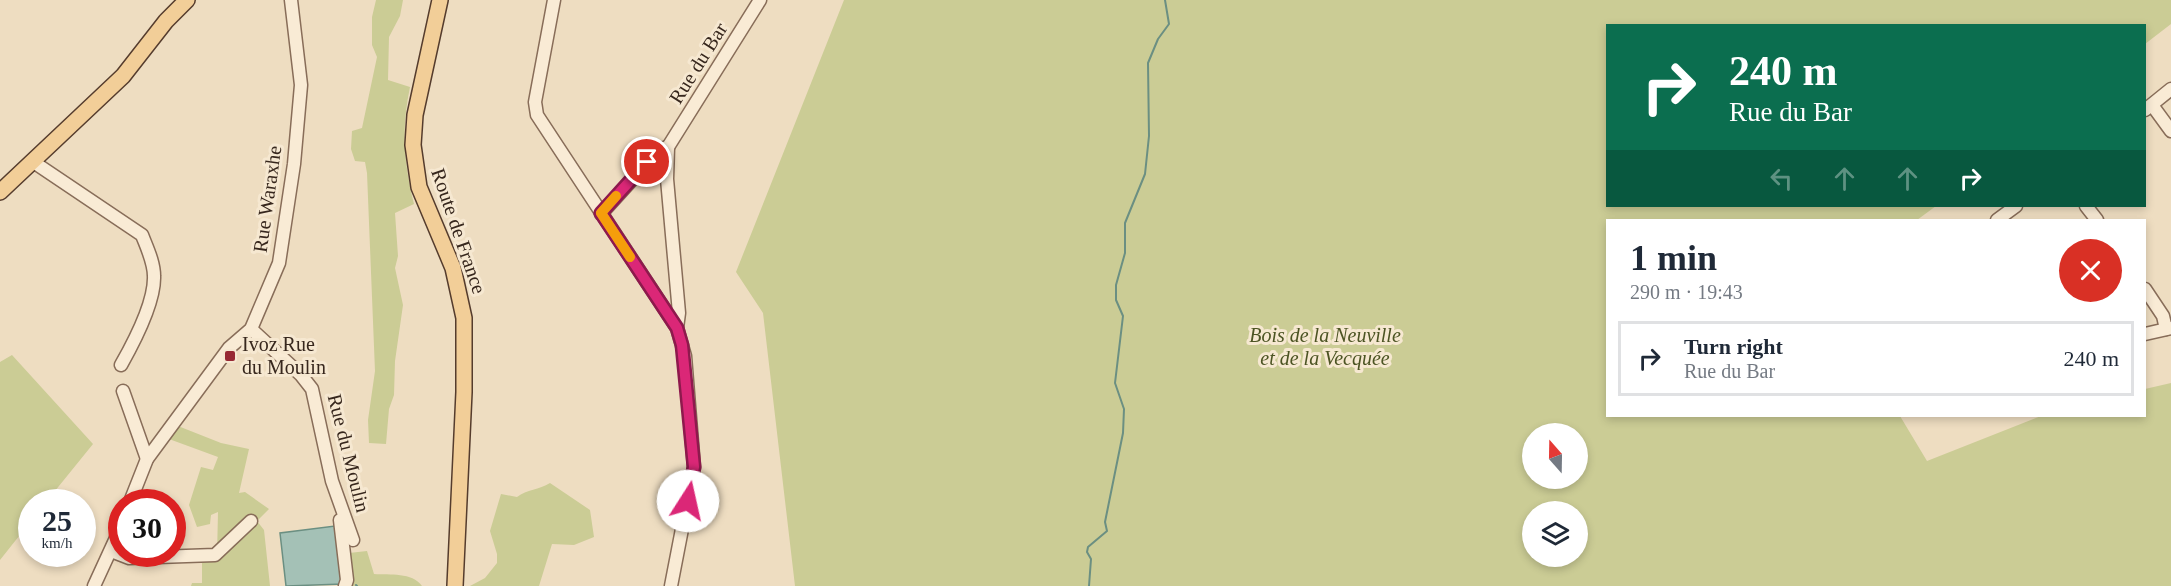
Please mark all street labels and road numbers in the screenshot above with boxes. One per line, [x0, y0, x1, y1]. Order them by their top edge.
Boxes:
street label: Rue du Bar [665, 18, 732, 107]
street label: Rue Waraxhe [249, 144, 285, 254]
street label: Route de France [427, 165, 491, 297]
street label: Rue du Moulin [324, 392, 374, 514]

